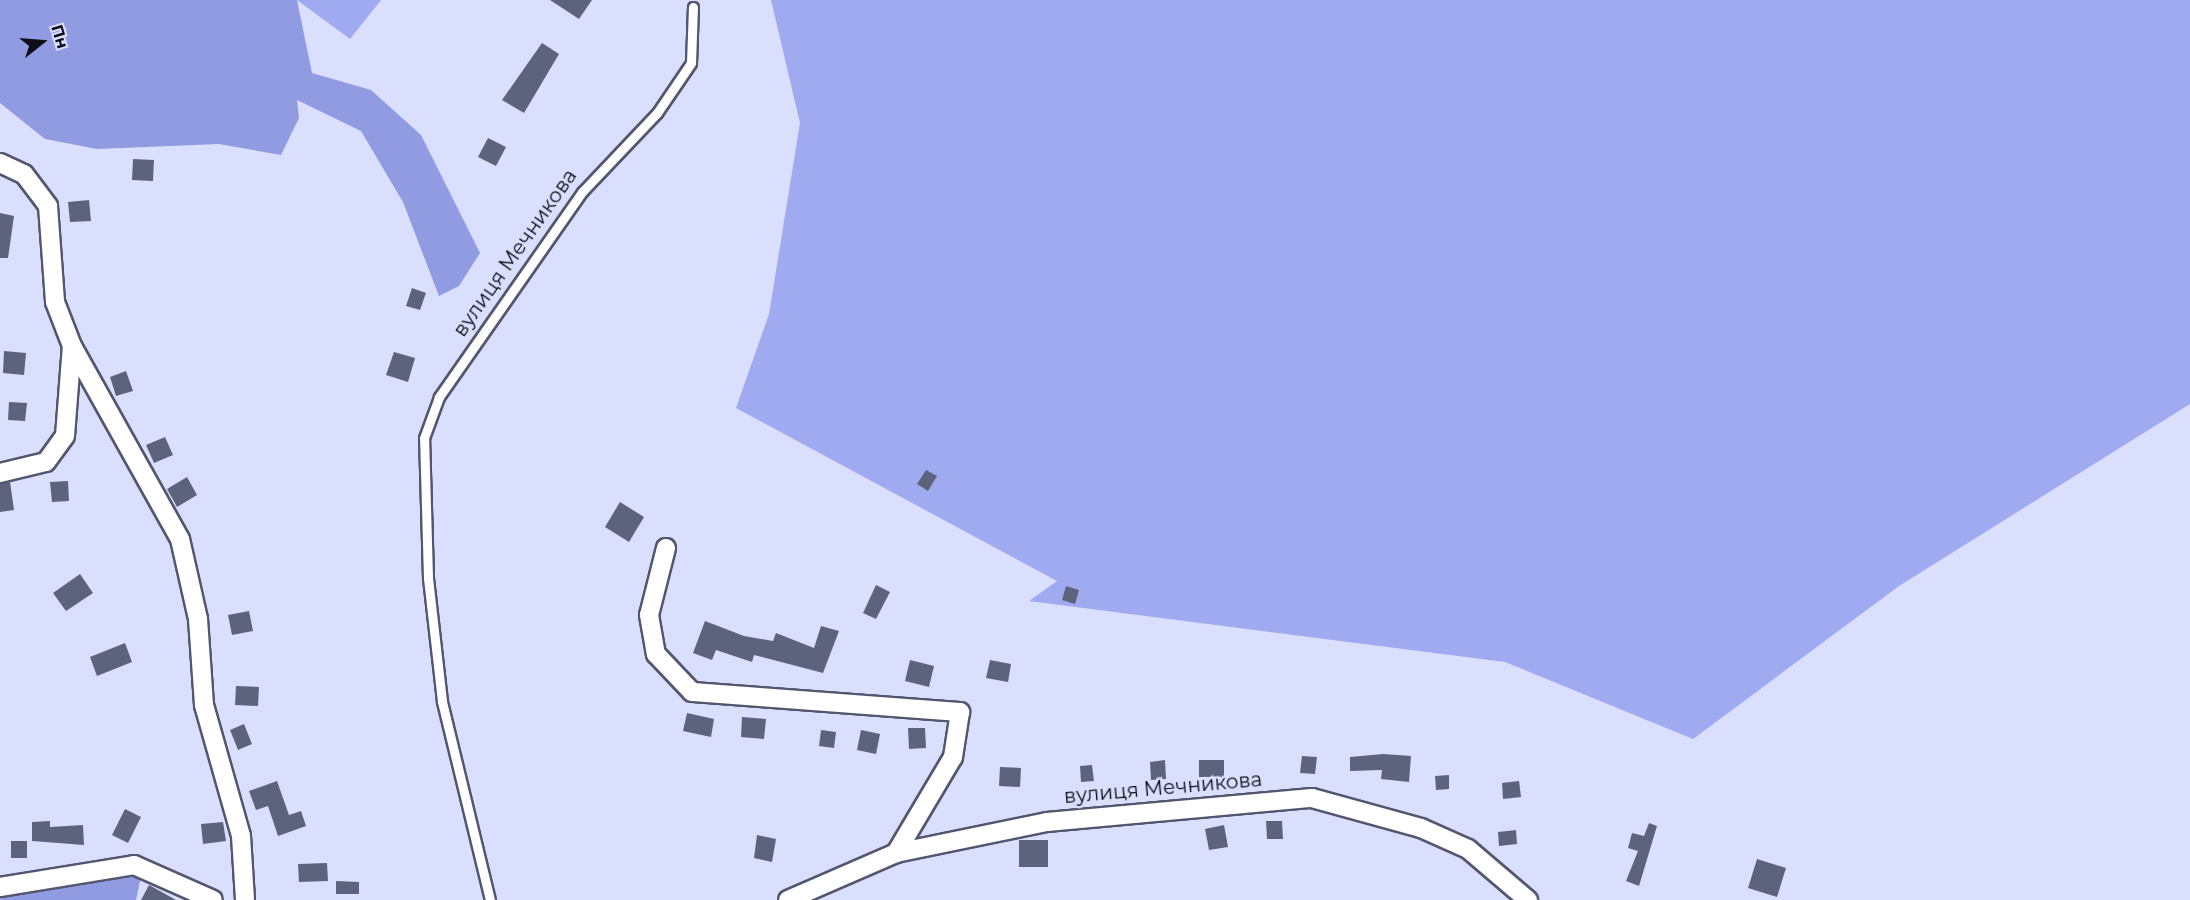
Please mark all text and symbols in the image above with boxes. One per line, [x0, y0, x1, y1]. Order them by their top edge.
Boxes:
north arrow [12, 12, 72, 72]
text: Пн [47, 22, 72, 51]
street label: вулиця Мечникова [448, 165, 582, 341]
street label: вулиця Мечникова [1063, 767, 1263, 809]

